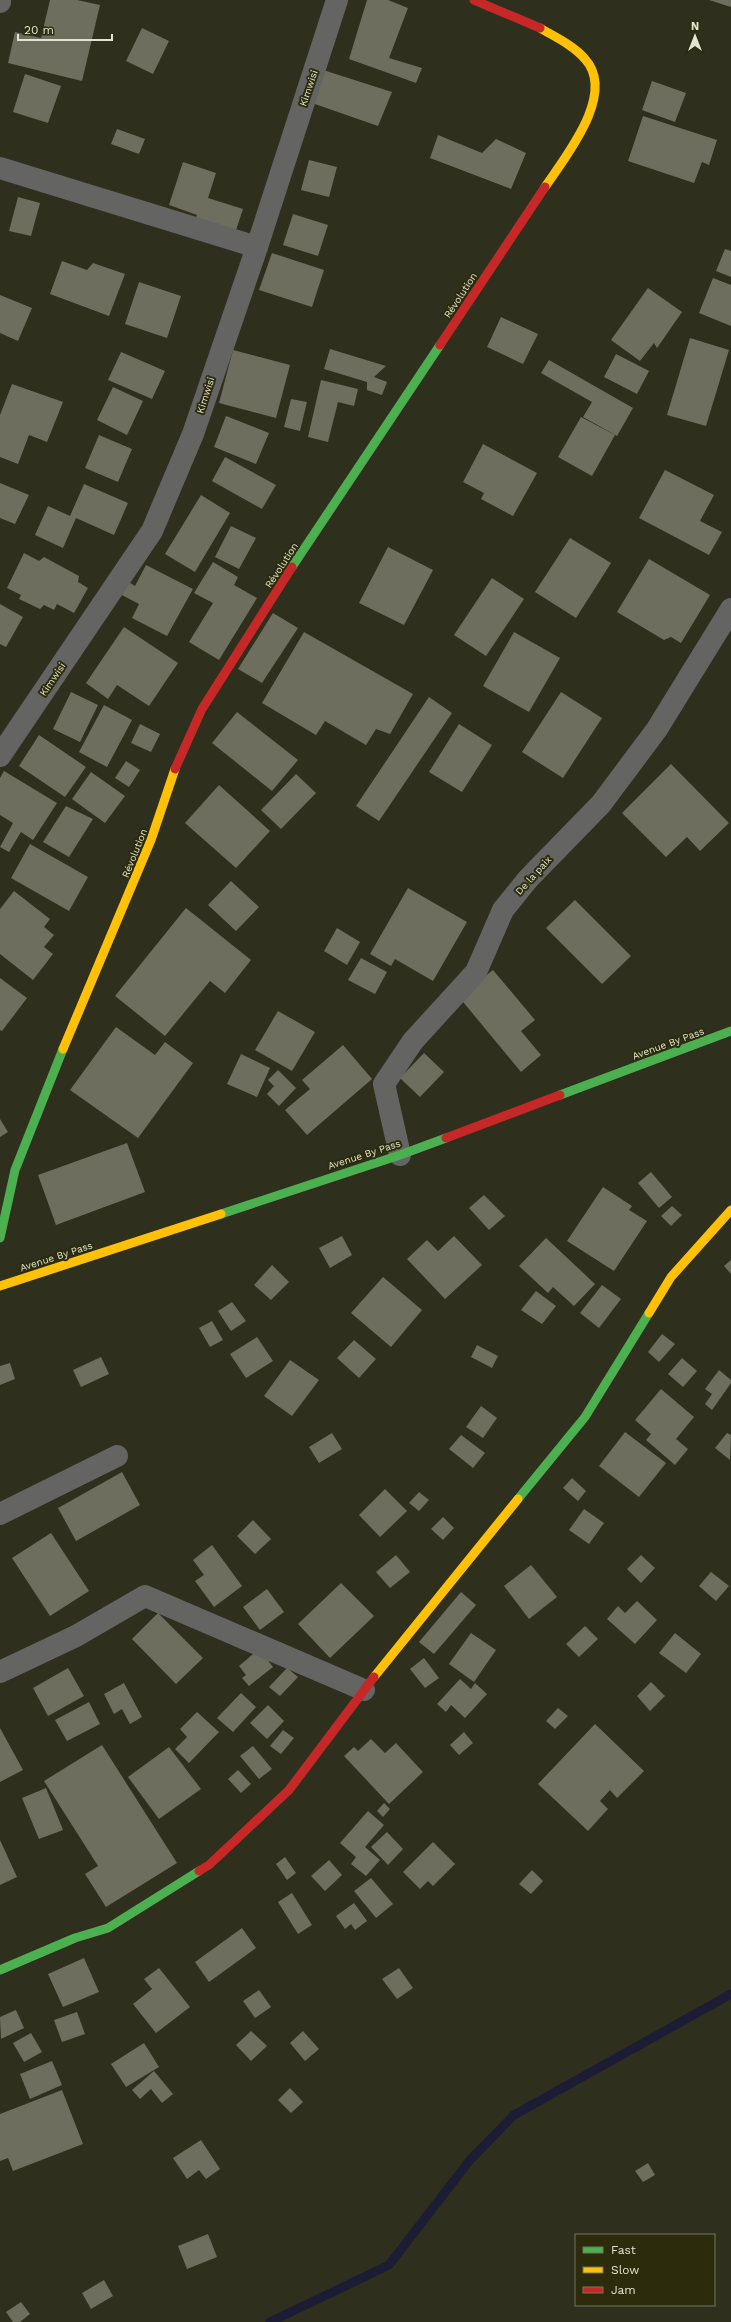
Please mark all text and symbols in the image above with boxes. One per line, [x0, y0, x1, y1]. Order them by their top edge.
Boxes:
scale bar [18, 16, 112, 42]
north arrow [675, 16, 715, 56]
text: N [691, 20, 699, 33]
text: 20 m [24, 23, 54, 37]
street label: Kimwisi [297, 69, 320, 108]
street label: Révolution [442, 271, 479, 320]
street label: Kimwisi [194, 376, 217, 415]
street label: Révolution [263, 541, 300, 590]
street label: Kimwisi [37, 661, 67, 698]
street label: Révolution [120, 827, 149, 879]
street label: De la paix [513, 854, 554, 897]
street label: Avenue By Pass [631, 1025, 706, 1062]
street label: Avenue By Pass [326, 1138, 402, 1171]
street label: Avenue By Pass [18, 1240, 94, 1273]
legend [575, 2234, 715, 2306]
text: Fast [611, 2243, 636, 2257]
text: Slow [611, 2263, 639, 2277]
text: Jam [611, 2283, 636, 2297]

